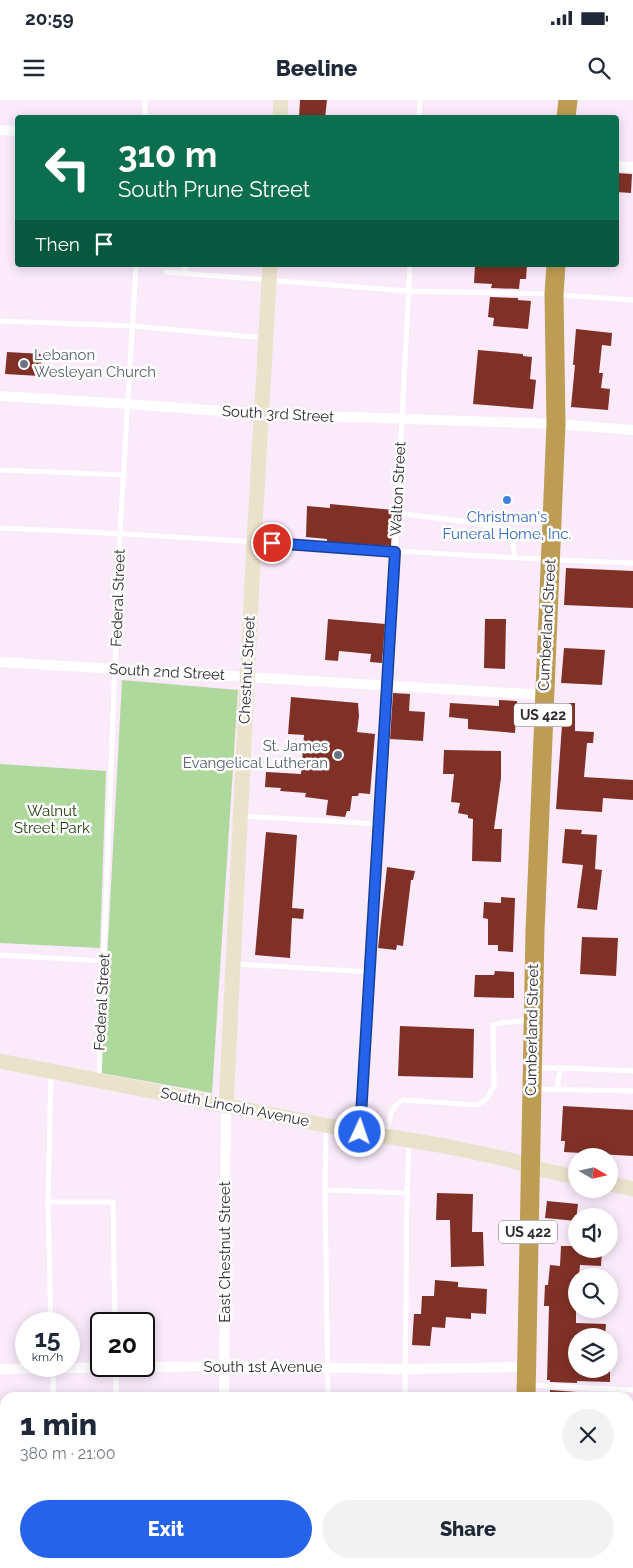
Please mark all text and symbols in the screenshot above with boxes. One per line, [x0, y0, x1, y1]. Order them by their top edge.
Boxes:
text: 20:59 [25, 7, 74, 29]
icon: menu [20, 54, 48, 82]
icon: search [585, 54, 613, 82]
text: Beeline [276, 55, 357, 81]
text: 310 m [118, 134, 217, 175]
icon: left [35, 135, 100, 200]
text: South Prune Street [118, 176, 310, 202]
icon: arrive [90, 230, 118, 258]
text: Then [35, 233, 80, 255]
place label: Lebanon Wesleyan Church [34, 346, 156, 381]
marker: Lebanon Wesleyan Church [18, 358, 30, 370]
street label: South 3rd Street [221, 402, 335, 426]
street label: Walton Street [387, 441, 409, 537]
marker: Christman's Funeral Home, Inc. [501, 494, 513, 506]
place label: Christman's Funeral Home, Inc. [443, 508, 571, 543]
pin [251, 522, 293, 564]
icon: arrive [258, 529, 286, 557]
street label: Federal Street [107, 549, 129, 647]
street label: Cumberland Street [535, 559, 559, 691]
street label: Chestnut Street [235, 616, 259, 724]
street label: South 2nd Street [109, 660, 225, 684]
road number: US 422 [514, 704, 572, 726]
place label: St. James Evangelical Lutheran [183, 737, 328, 772]
marker: St. James Evangelical Lutheran [332, 749, 344, 761]
park label: Walnut Street Park [14, 802, 90, 837]
street label: Federal Street [90, 953, 114, 1051]
street label: Cumberland Street [522, 964, 542, 1096]
street label: South Lincoln Avenue [159, 1084, 311, 1130]
position arrow [333, 1105, 385, 1157]
north arrow [568, 1148, 618, 1198]
map controls [568, 1148, 618, 1378]
street label: East Chestnut Street [216, 1181, 234, 1323]
button: sound [568, 1208, 618, 1258]
road number: US 422 [499, 1220, 557, 1244]
button: search [568, 1268, 618, 1318]
speed limit sign: 20 [90, 1312, 155, 1377]
text: 15 [34, 1323, 61, 1353]
button: layers [568, 1328, 618, 1378]
text: km/h [32, 1350, 63, 1364]
street label: South 1st Avenue [203, 1358, 323, 1376]
text: 1 min [20, 1407, 97, 1442]
button: close [562, 1409, 614, 1461]
text: 380 m · 21:00 [20, 1444, 116, 1463]
button: Exit [20, 1500, 312, 1558]
button: Share [322, 1500, 614, 1558]

